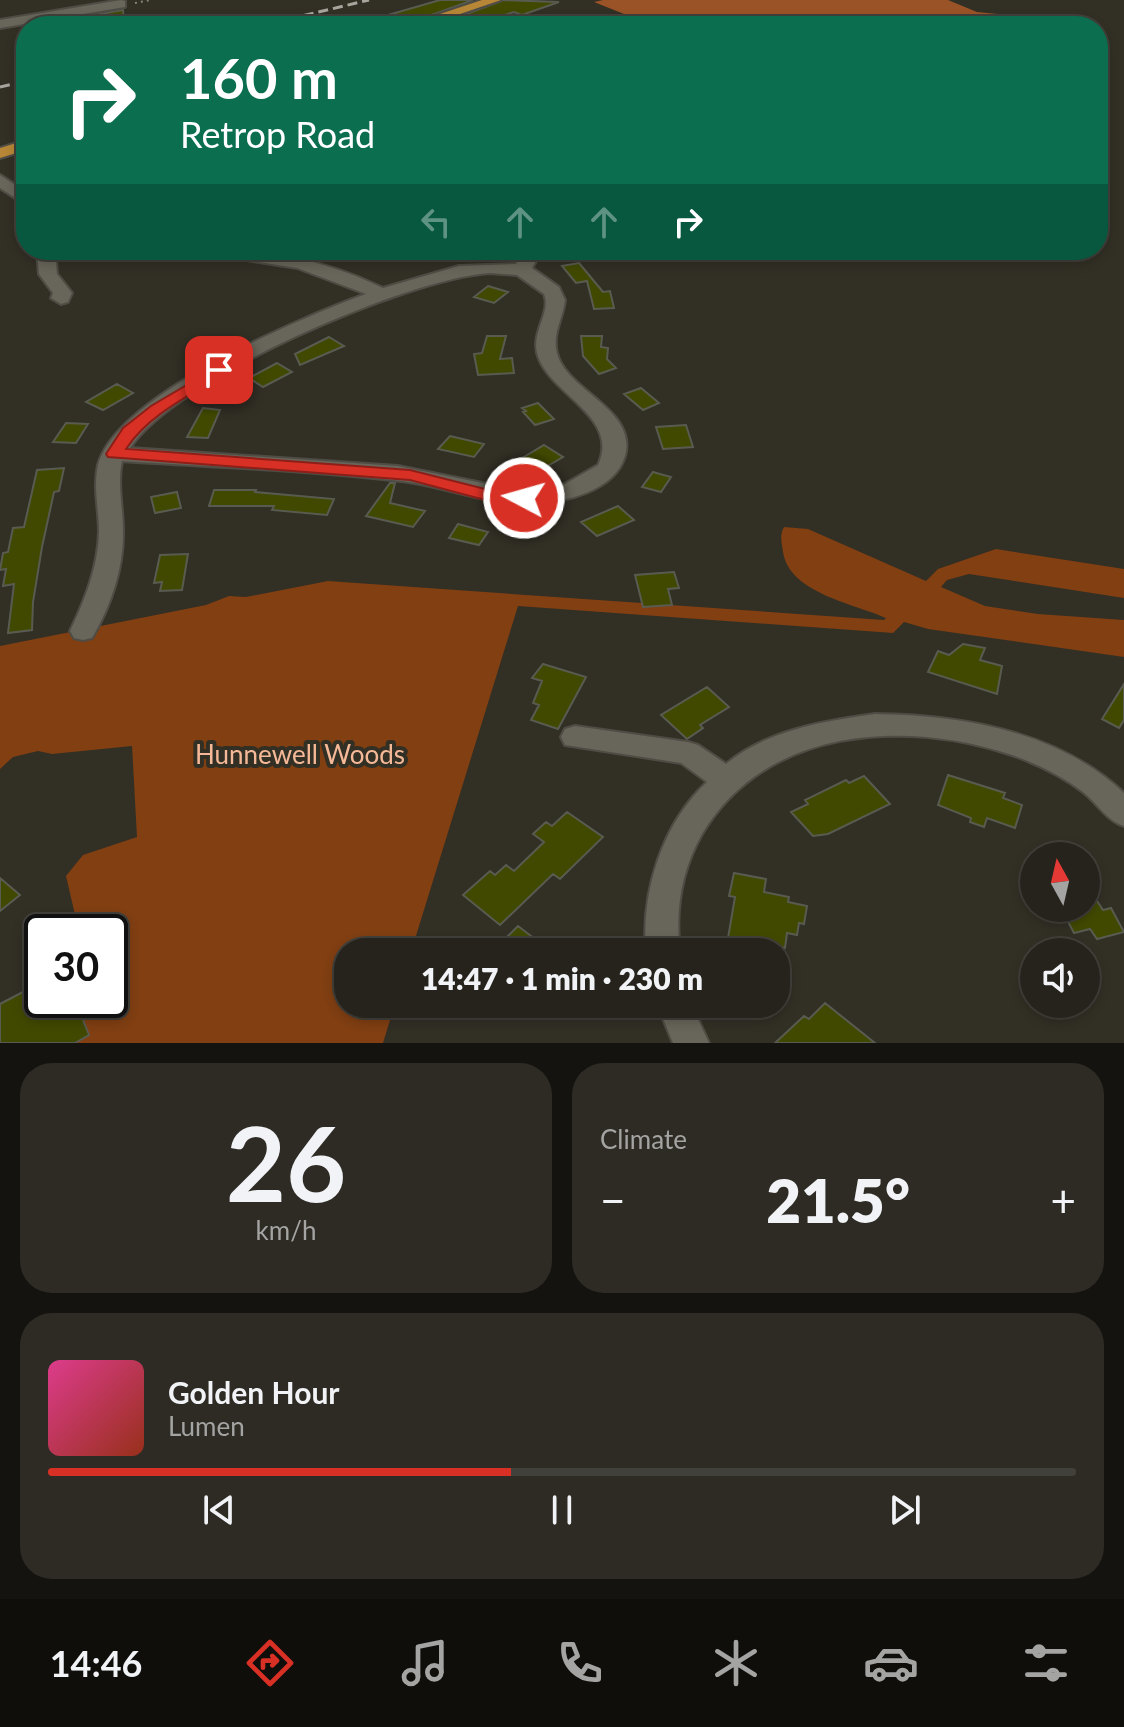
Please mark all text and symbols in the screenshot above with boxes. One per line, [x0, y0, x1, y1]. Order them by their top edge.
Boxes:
text: 160 m [180, 44, 338, 111]
icon: right [48, 48, 152, 152]
text: Retrop Road [180, 112, 375, 156]
icon: left [414, 200, 458, 244]
icon: ahead [498, 200, 542, 244]
icon: ahead [582, 200, 626, 244]
icon: right [666, 200, 710, 244]
pin [185, 336, 253, 404]
icon: arrive [197, 348, 241, 392]
position arrow [482, 456, 566, 540]
park label: Hunnewell Woods [195, 738, 405, 770]
north arrow [1020, 842, 1100, 922]
map controls [1020, 842, 1100, 1018]
speed limit sign: 30 [24, 914, 128, 1018]
button: sound [1020, 938, 1100, 1018]
text: 14:47 · 1 min · 230 m [421, 960, 703, 996]
text: 26 [226, 1099, 346, 1224]
text: Climate [600, 1123, 687, 1155]
text: 21.5° [766, 1164, 910, 1236]
text: − [600, 1174, 626, 1226]
text: + [1050, 1174, 1076, 1226]
text: km/h [256, 1214, 316, 1246]
text: Golden Hour [168, 1374, 340, 1410]
text: Lumen [168, 1410, 245, 1442]
icon: previous [197, 1488, 241, 1532]
icon: pause [540, 1488, 584, 1532]
icon: next [883, 1488, 927, 1532]
icon: directions [242, 1635, 298, 1691]
icon: music [397, 1635, 453, 1691]
icon: phone [552, 1635, 608, 1691]
icon: climate [708, 1635, 764, 1691]
icon: car [863, 1635, 919, 1691]
icon: filters [1018, 1635, 1074, 1691]
text: 14:46 [50, 1641, 142, 1685]

